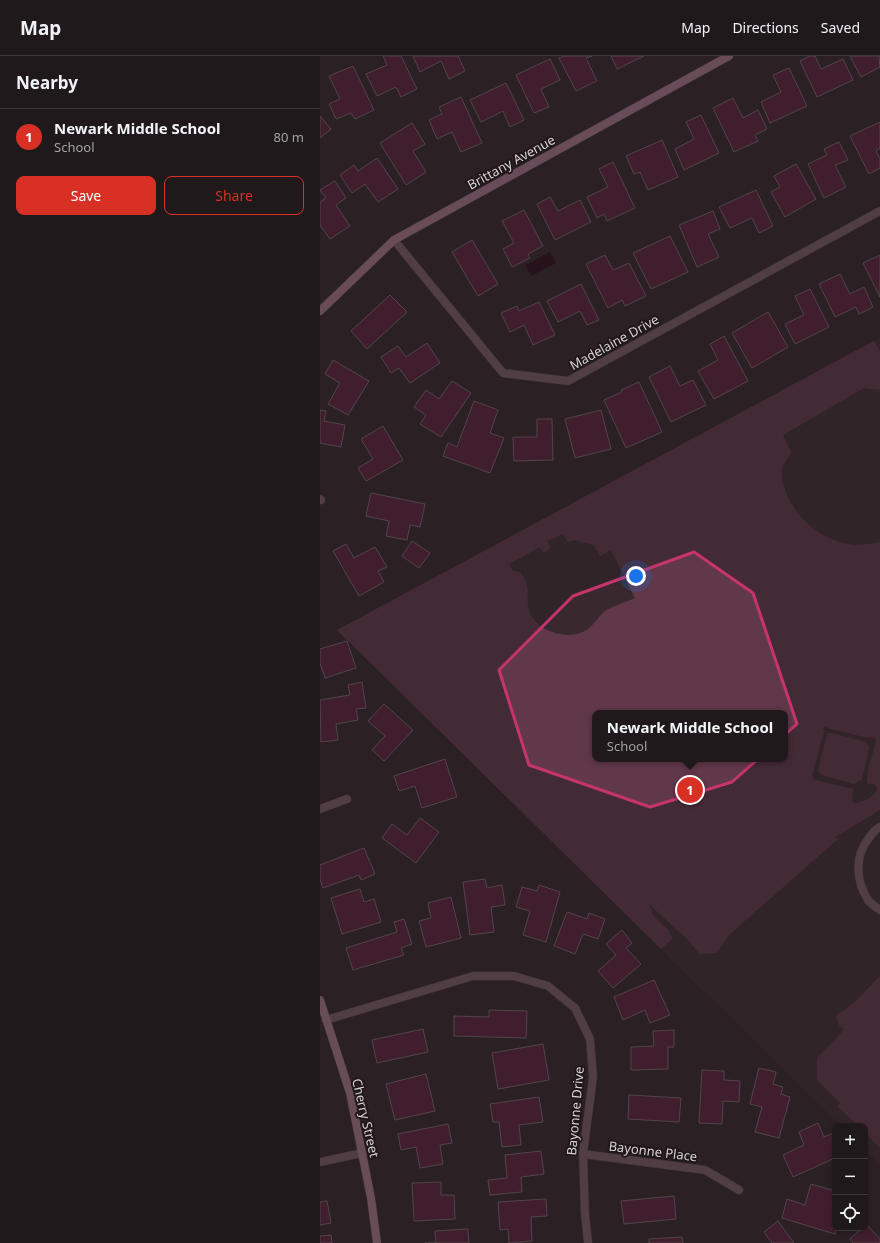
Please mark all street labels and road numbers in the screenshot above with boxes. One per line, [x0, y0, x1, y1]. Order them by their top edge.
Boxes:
street label: Brittany Avenue [464, 130, 558, 194]
street label: Madelaine Drive [566, 310, 662, 374]
street label: Bayonne Drive [562, 1066, 588, 1156]
street label: Cherry Street [348, 1077, 384, 1160]
street label: Bayonne Place [608, 1137, 698, 1165]

